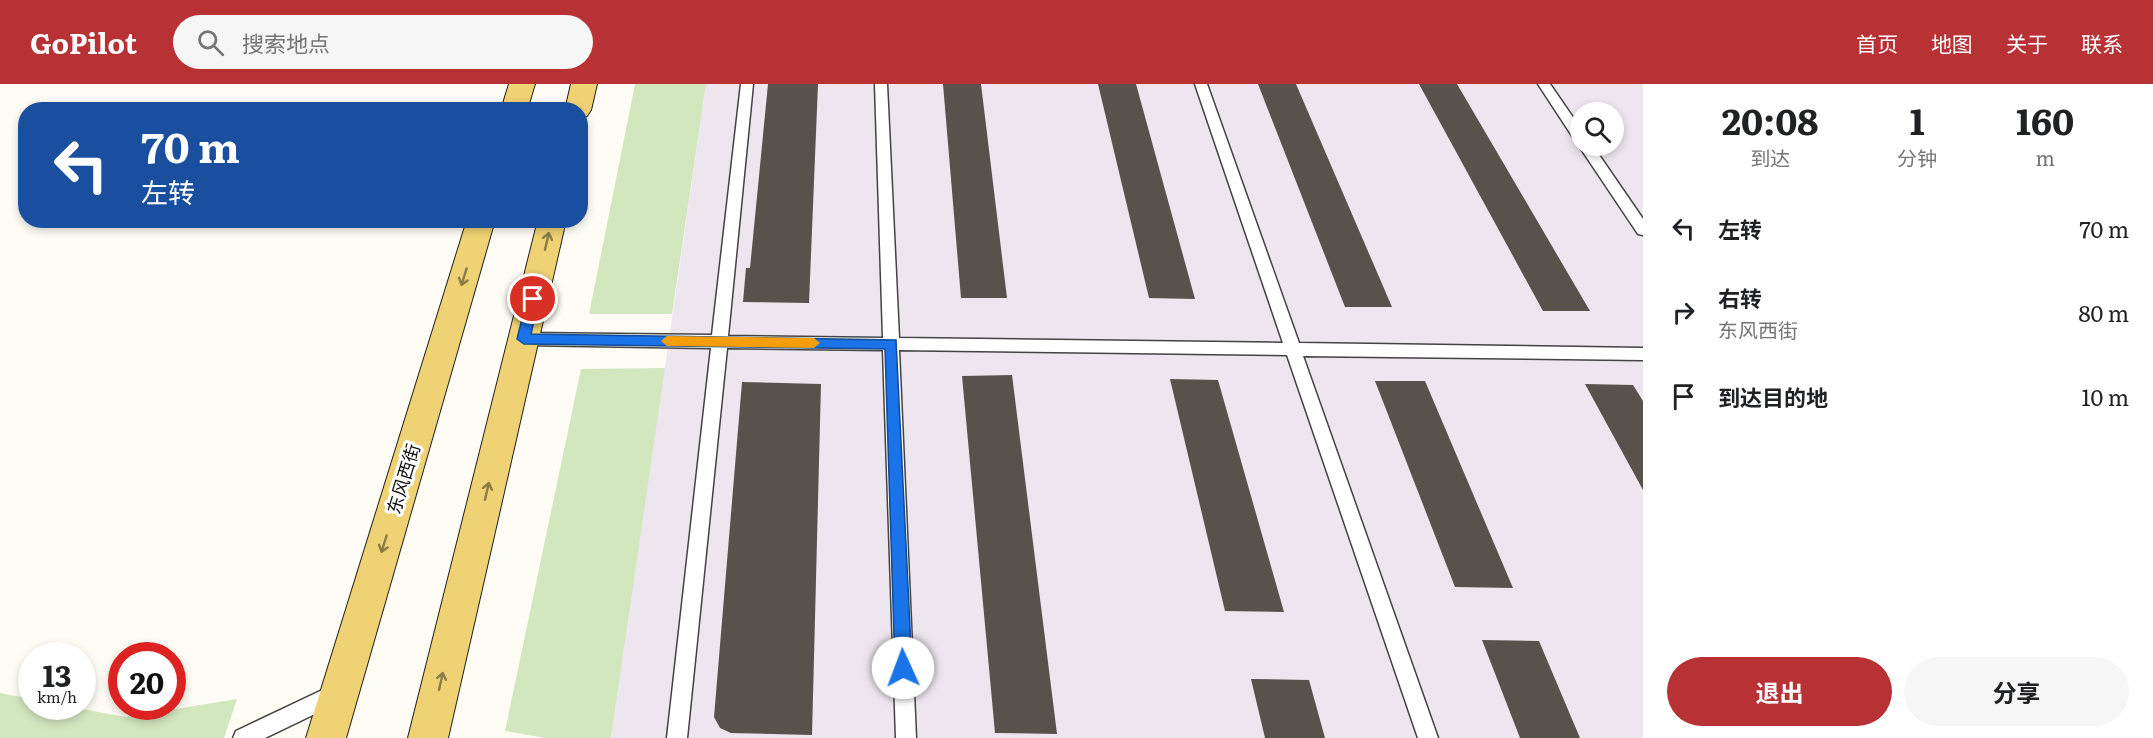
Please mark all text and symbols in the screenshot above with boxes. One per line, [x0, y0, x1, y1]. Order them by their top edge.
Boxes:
search box [173, 15, 593, 69]
text: GoPilot [30, 21, 137, 63]
icon: search [194, 26, 227, 59]
text: 搜索地点 [242, 26, 330, 59]
text: 首页 [1856, 27, 1898, 58]
text: 地图 [1931, 27, 1973, 58]
text: 关于 [2006, 27, 2048, 58]
text: 联系 [2081, 27, 2123, 58]
text: 20:08 [1722, 93, 1819, 146]
text: 1 [1910, 93, 1925, 146]
text: 160 [2016, 93, 2074, 146]
map controls [1570, 102, 1624, 156]
button: search [1570, 102, 1624, 156]
text: 70 m [141, 114, 240, 176]
icon: left [42, 126, 120, 204]
text: 到达 [1750, 142, 1790, 172]
text: 分钟 [1897, 142, 1937, 172]
text: m [2035, 142, 2055, 172]
text: 左转 [141, 171, 195, 211]
icon: left [1667, 212, 1700, 245]
text: 左转 [1718, 212, 1762, 245]
text: 70 m [2079, 212, 2129, 245]
one-way arrow [541, 231, 553, 250]
one-way arrow [458, 267, 469, 286]
pin [507, 273, 558, 324]
text: 右转 [1718, 281, 1762, 314]
icon: arrive [516, 282, 549, 315]
icon: right [1667, 296, 1700, 329]
text: 80 m [2078, 296, 2129, 329]
text: 东风西街 [1718, 314, 1798, 344]
icon: arrive [1667, 380, 1700, 413]
text: 到达目的地 [1718, 380, 1828, 413]
text: 10 m [2082, 380, 2129, 413]
street label: 东风西街 [379, 440, 426, 517]
one-way arrow [481, 482, 493, 501]
one-way arrow [378, 534, 389, 553]
position arrow [871, 636, 935, 700]
speed limit sign: 20 [108, 642, 186, 720]
text: 13 [42, 652, 72, 696]
button: 退出 [1667, 657, 1892, 726]
button: 分享 [1904, 657, 2129, 726]
one-way arrow [436, 672, 448, 691]
text: km/h [37, 685, 77, 708]

